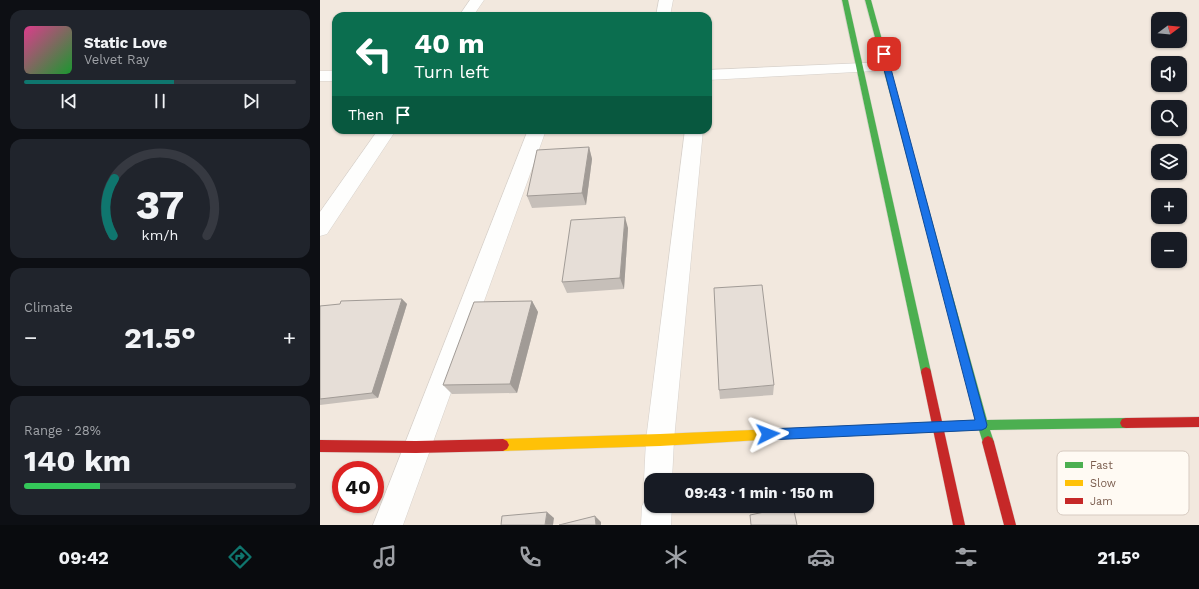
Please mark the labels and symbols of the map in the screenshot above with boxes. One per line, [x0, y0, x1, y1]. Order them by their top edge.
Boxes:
north arrow [1151, 12, 1187, 48]
pin [867, 37, 901, 71]
position arrow [747, 413, 789, 455]
legend [1057, 451, 1189, 515]
text: Fast [1090, 459, 1113, 472]
speed limit sign: 40 [332, 461, 384, 513]
text: Slow [1090, 477, 1116, 490]
text: Jam [1090, 495, 1113, 508]

